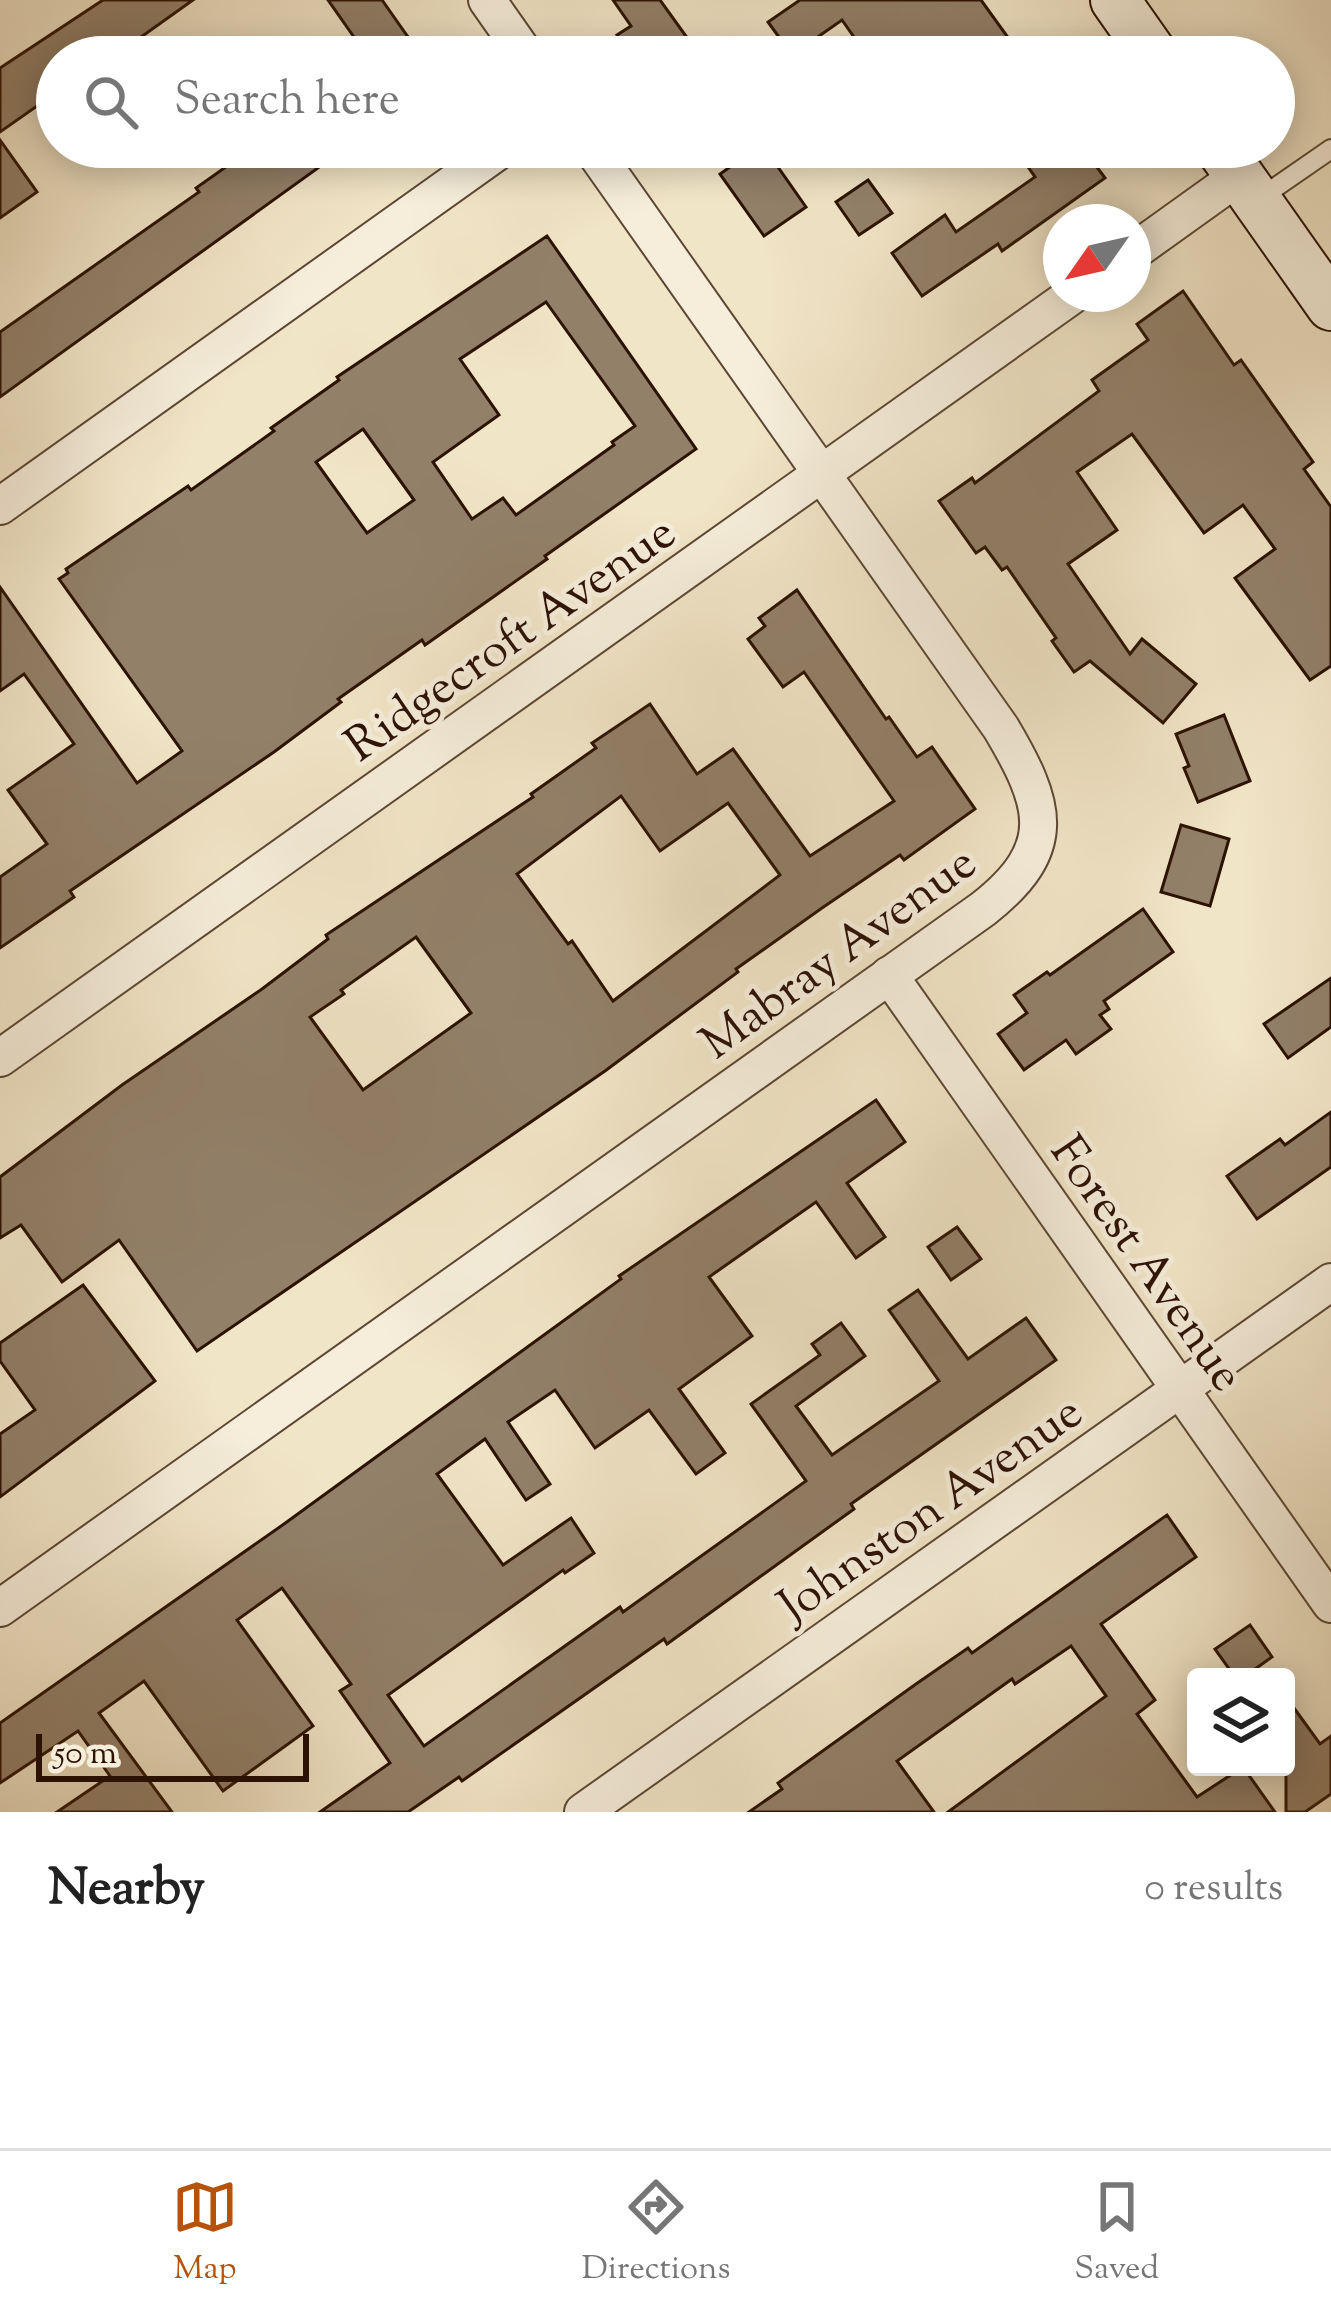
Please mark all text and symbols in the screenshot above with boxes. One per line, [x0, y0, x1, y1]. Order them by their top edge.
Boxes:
search box [36, 36, 1295, 168]
icon: search [78, 69, 144, 135]
text: Search here [174, 70, 400, 135]
north arrow [1043, 204, 1151, 312]
street label: Ridgecroft Avenue [333, 502, 692, 781]
street label: Mabray Avenue [688, 832, 992, 1079]
street label: Forest Avenue [1031, 1123, 1258, 1407]
street label: Johnston Avenue [764, 1381, 1098, 1644]
map controls [1187, 1668, 1295, 1776]
button: layers [1187, 1668, 1295, 1776]
scale bar [36, 1728, 309, 1781]
text: 50 m [54, 1731, 117, 1779]
text: Nearby [48, 1854, 205, 1927]
text: 0 results [1144, 1862, 1283, 1918]
tab: Map [172, 2174, 238, 2294]
tab: Directions [582, 2174, 731, 2294]
tab: Saved [1074, 2174, 1159, 2294]

